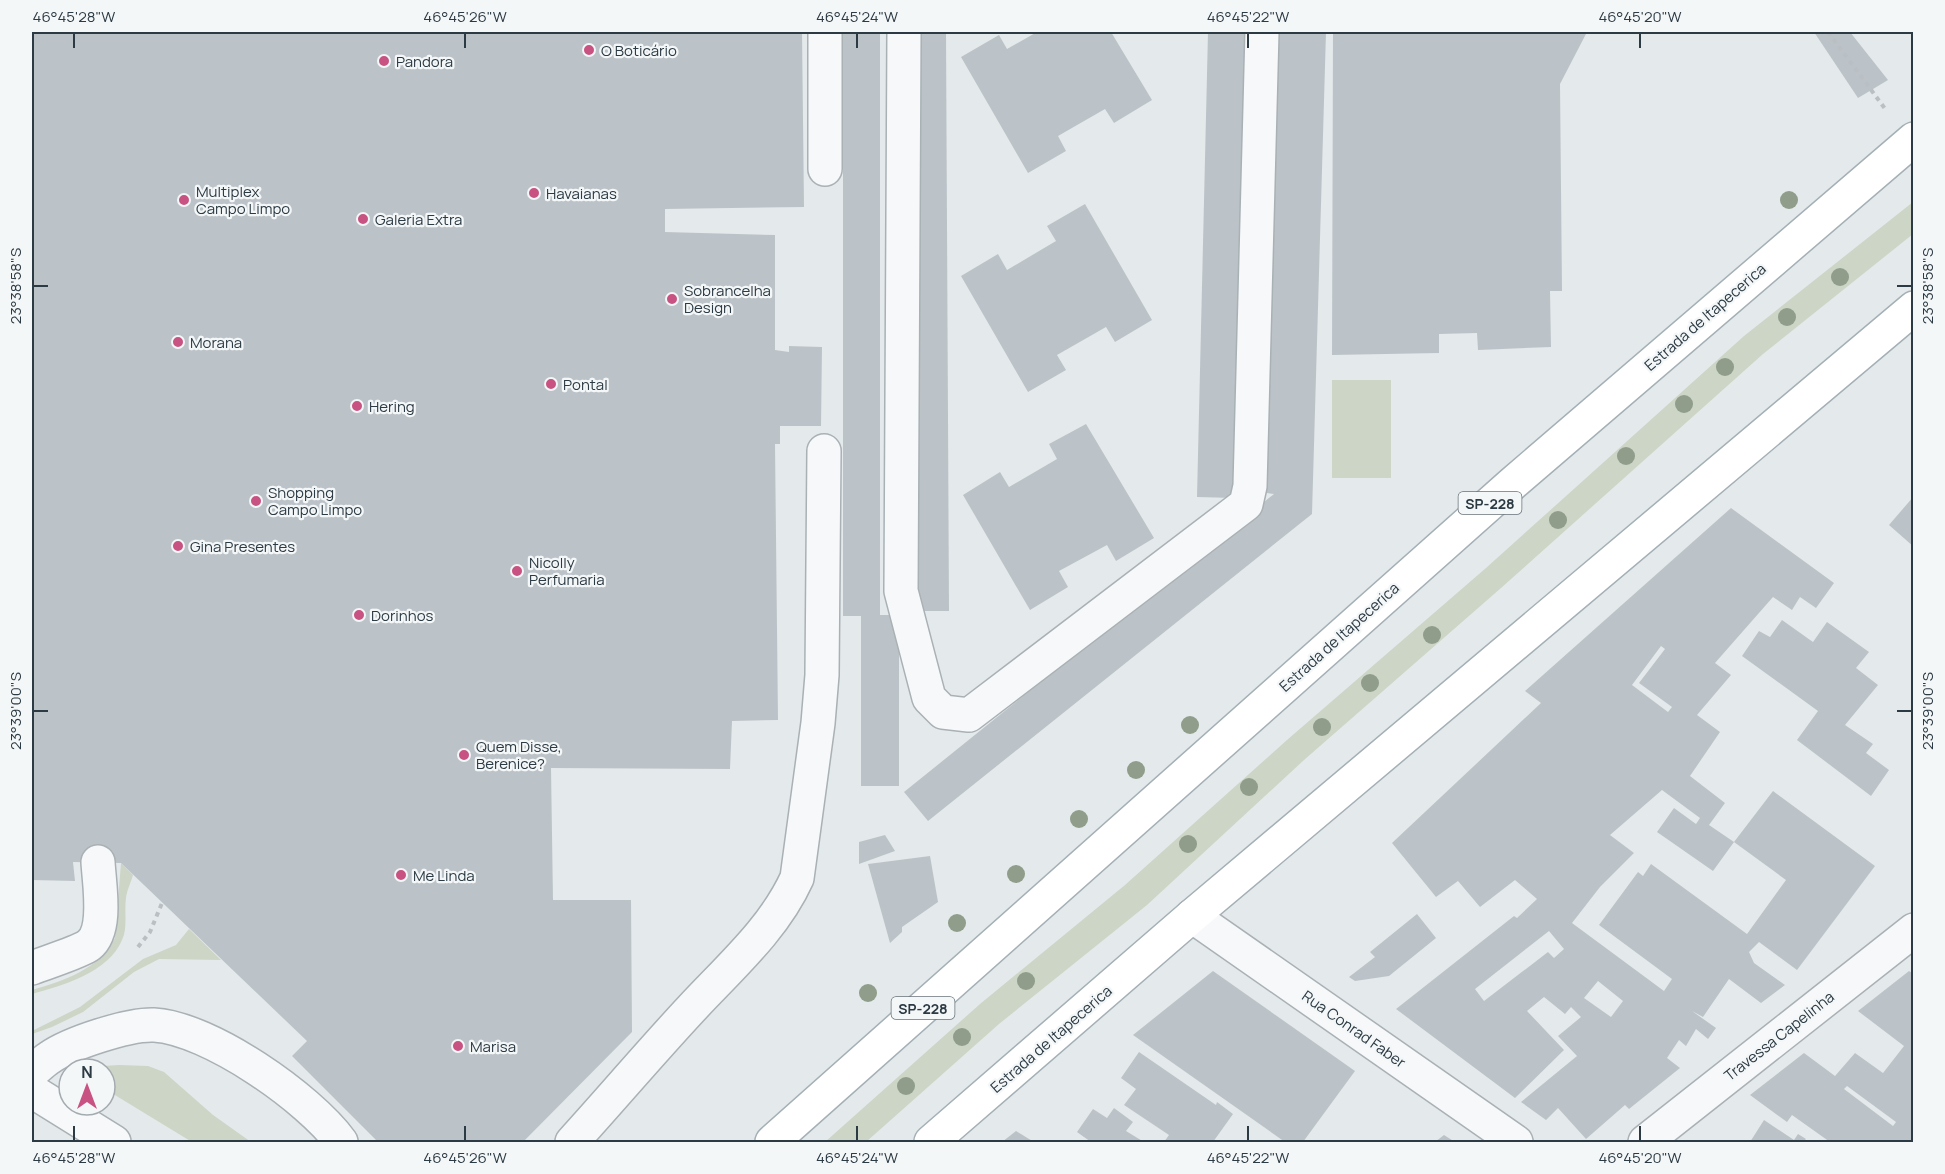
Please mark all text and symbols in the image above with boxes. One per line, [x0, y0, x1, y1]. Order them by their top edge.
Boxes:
text: 46°45'28"W [33, 6, 115, 27]
text: 46°45'26"W [423, 6, 507, 27]
text: 46°45'24"W [816, 6, 898, 27]
text: 46°45'22"W [1207, 6, 1289, 27]
text: 46°45'20"W [1598, 6, 1682, 27]
place label: O Boticário [601, 40, 677, 61]
marker: O Boticário [582, 43, 596, 57]
place label: Pandora [396, 51, 453, 72]
marker: Pandora [377, 54, 391, 68]
place label: Multiplex Campo Limpo [196, 181, 290, 219]
place label: Havaianas [546, 183, 617, 204]
marker: Havaianas [527, 186, 541, 200]
marker: Multiplex Campo Limpo [177, 193, 191, 207]
place label: Galeria Extra [375, 209, 462, 230]
marker: Galeria Extra [356, 212, 370, 226]
text: 23°38'58"S [5, 248, 26, 324]
text: 23°38'58"S [1917, 248, 1938, 324]
street label: Estrada de Itapecerica [1640, 258, 1770, 376]
place label: Sobrancelha Design [684, 280, 771, 318]
marker: Sobrancelha Design [665, 292, 679, 306]
place label: Morana [190, 332, 242, 353]
marker: Morana [171, 335, 185, 349]
place label: Pontal [563, 374, 608, 395]
marker: Pontal [544, 377, 558, 391]
place label: Hering [369, 396, 415, 417]
marker: Hering [350, 399, 364, 413]
place label: Shopping Campo Limpo [268, 482, 362, 520]
road number: SP-228 [1458, 492, 1522, 514]
marker: Shopping Campo Limpo [249, 494, 263, 508]
place label: Gina Presentes [190, 536, 295, 557]
marker: Gina Presentes [171, 539, 185, 553]
place label: Nicolly Perfumaria [529, 552, 605, 590]
marker: Nicolly Perfumaria [510, 564, 524, 578]
street label: Estrada de Itapecerica [1275, 577, 1403, 697]
place label: Dorinhos [371, 605, 433, 626]
marker: Dorinhos [352, 608, 366, 622]
text: 23°39'00"S [5, 672, 26, 750]
text: 23°39'00"S [1917, 672, 1938, 750]
place label: Quem Disse, Berenice? [476, 736, 562, 774]
marker: Quem Disse, Berenice? [457, 748, 471, 762]
place label: Me Linda [413, 865, 475, 886]
marker: Me Linda [394, 868, 408, 882]
street label: Estrada de Itapecerica [986, 980, 1116, 1098]
street label: Rua Conrad Faber [1298, 985, 1411, 1073]
street label: Travessa Capelinha [1720, 986, 1838, 1086]
road number: SP-228 [892, 997, 954, 1019]
place label: Marisa [470, 1036, 516, 1057]
marker: Marisa [451, 1039, 465, 1053]
north arrow [57, 1057, 117, 1117]
text: N [81, 1061, 93, 1083]
text: 46°45'28"W [33, 1147, 115, 1168]
text: 46°45'26"W [423, 1147, 507, 1168]
text: 46°45'24"W [816, 1147, 898, 1168]
text: 46°45'22"W [1207, 1147, 1289, 1168]
text: 46°45'20"W [1598, 1147, 1682, 1168]

